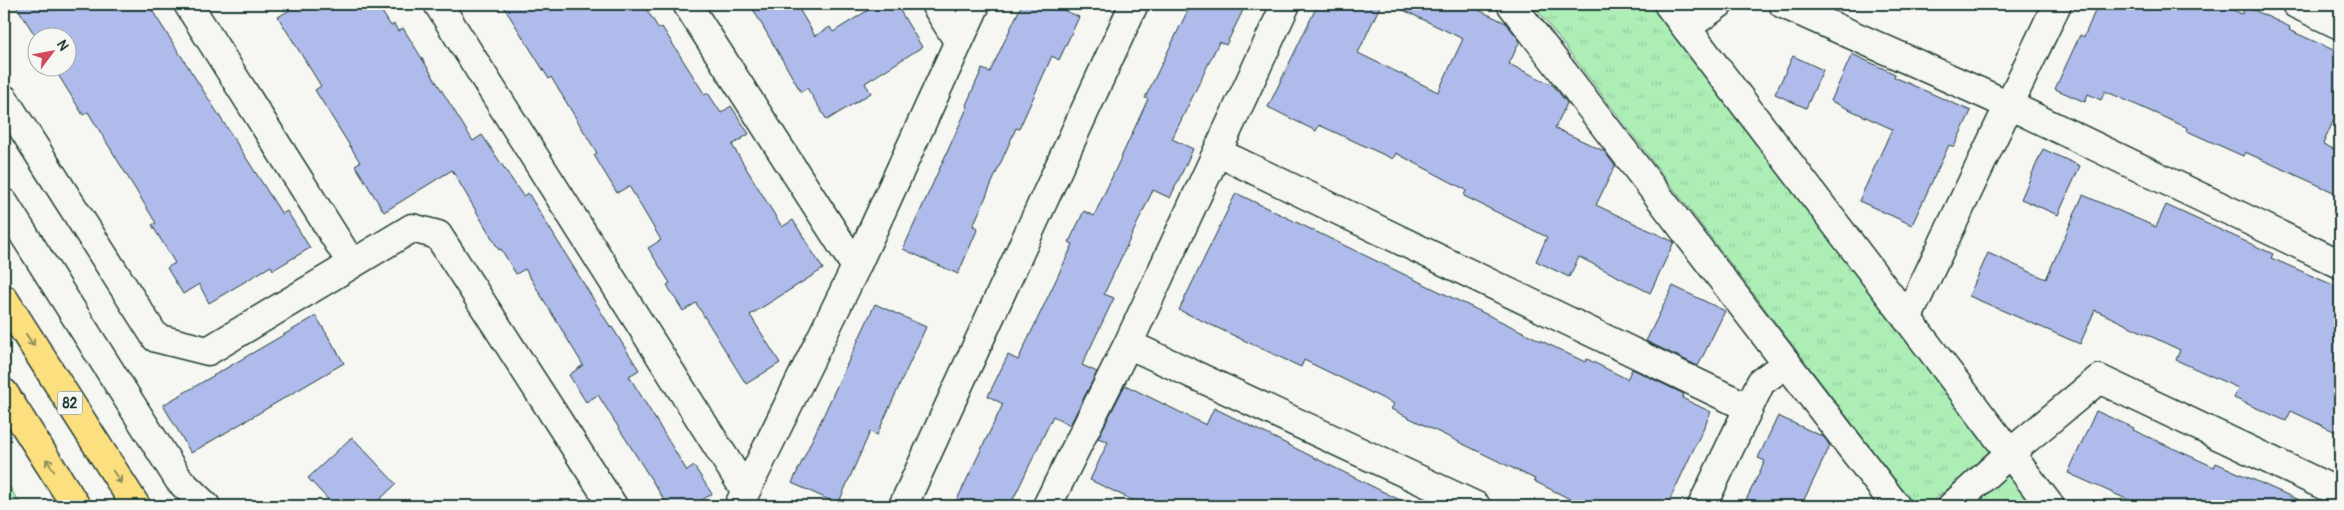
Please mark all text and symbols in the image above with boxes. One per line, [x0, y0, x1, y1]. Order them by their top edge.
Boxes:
north arrow [28, 28, 78, 78]
text: N [53, 37, 72, 54]
one-way arrow [25, 333, 35, 347]
road number: 82 [58, 392, 82, 414]
one-way arrow [44, 458, 55, 472]
one-way arrow [113, 469, 123, 483]

